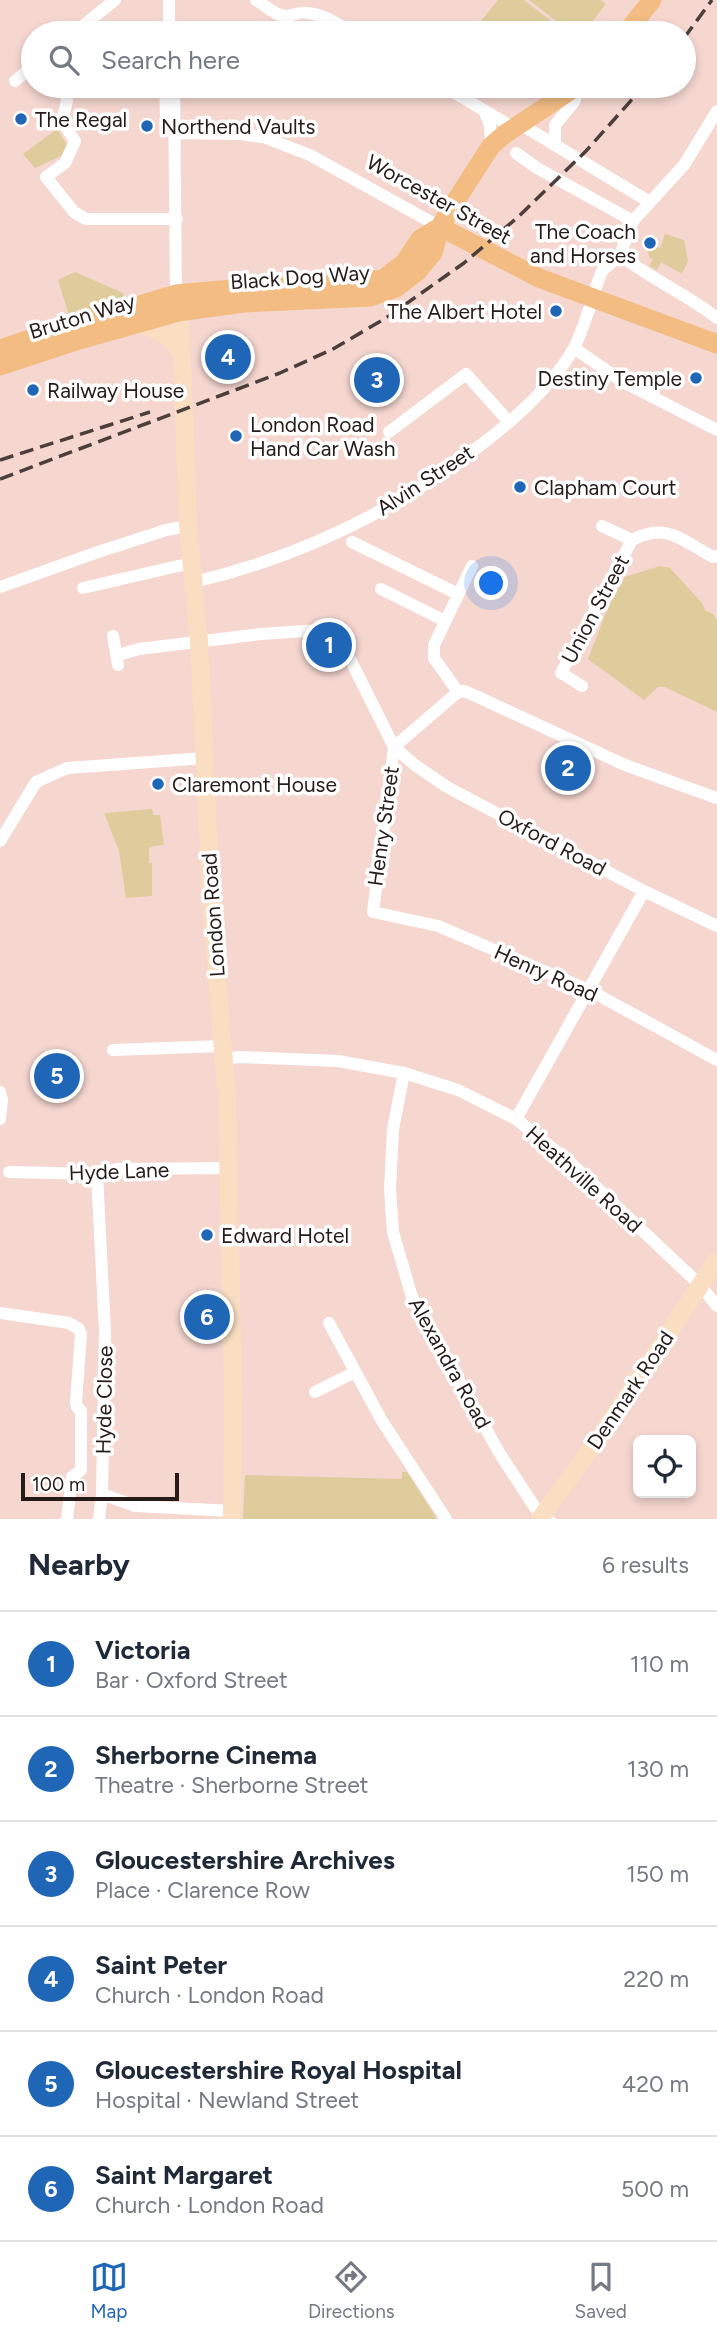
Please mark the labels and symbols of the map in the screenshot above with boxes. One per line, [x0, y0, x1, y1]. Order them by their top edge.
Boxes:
place label: The Regal [35, 107, 127, 132]
marker: The Regal [13, 111, 29, 127]
place label: Northend Vaults [161, 114, 315, 139]
marker: Northend Vaults [139, 118, 155, 134]
street label: Worcester Street [362, 149, 516, 249]
place label: The Coach and Horses [530, 219, 636, 268]
marker: The Coach and Horses [642, 235, 658, 251]
street label: Black Dog Way [229, 260, 371, 294]
street label: Bruton Way [26, 288, 138, 344]
place label: The Albert Hotel [387, 299, 542, 324]
marker: The Albert Hotel [548, 303, 564, 319]
pin: 4 [205, 331, 251, 383]
pin: 3 [354, 354, 400, 406]
place label: Destiny Temple [538, 366, 682, 391]
marker: Destiny Temple [688, 370, 704, 386]
place label: Railway House [47, 378, 184, 403]
marker: Railway House [25, 382, 41, 398]
place label: London Road Hand Car Wash [250, 412, 395, 461]
marker: London Road Hand Car Wash [228, 428, 244, 444]
street label: Alvin Street [372, 439, 478, 521]
place label: Clapham Court [534, 475, 677, 500]
marker: Clapham Court [512, 479, 528, 495]
street label: Union Street [556, 550, 634, 668]
your location [474, 566, 508, 600]
pin: 1 [306, 619, 352, 671]
pin: 2 [545, 742, 591, 794]
street label: Henry Street [362, 764, 404, 888]
place label: Claremont House [172, 772, 337, 797]
marker: Claremont House [150, 776, 166, 792]
street label: Oxford Road [494, 803, 610, 881]
street label: London Road [196, 852, 230, 978]
street label: Henry Road [490, 939, 602, 1007]
pin: 5 [34, 1050, 80, 1102]
street label: Heathville Road [521, 1120, 647, 1238]
street label: Hyde Lane [68, 1157, 170, 1185]
place label: Edward Hotel [221, 1223, 349, 1248]
marker: Edward Hotel [199, 1227, 215, 1243]
pin: 6 [184, 1291, 230, 1343]
street label: Alexandra Road [404, 1293, 496, 1433]
street label: Denmark Road [581, 1326, 679, 1454]
street label: Hyde Close [91, 1345, 117, 1455]
scale bar [21, 1470, 178, 1502]

